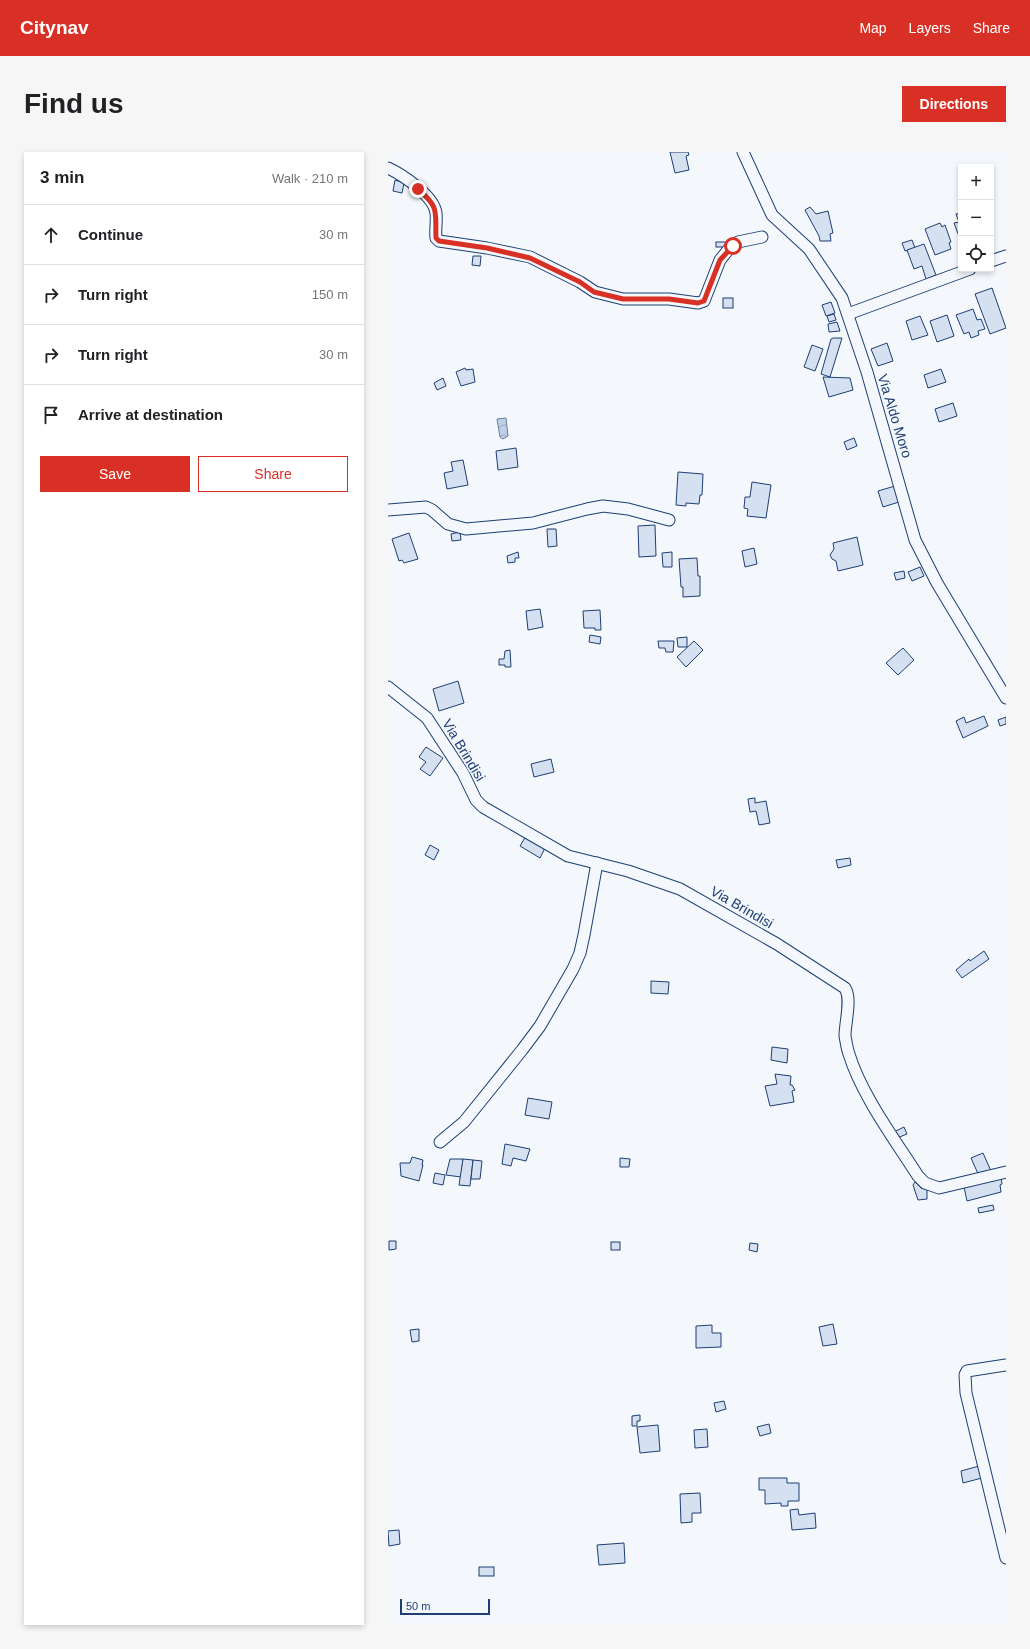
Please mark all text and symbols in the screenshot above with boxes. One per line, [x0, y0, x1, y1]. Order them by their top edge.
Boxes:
text: Citynav [20, 17, 89, 38]
text: Map [859, 20, 887, 36]
text: Layers [909, 20, 951, 36]
text: Share [973, 20, 1010, 36]
button: Directions [902, 86, 1006, 122]
text: Find us [24, 88, 124, 119]
map controls [958, 164, 994, 272]
button: + [958, 164, 994, 200]
text: 3 min [40, 168, 84, 187]
text: Walk · 210 m [272, 171, 348, 186]
route end [409, 180, 427, 198]
button: − [958, 200, 994, 236]
icon: ahead [40, 224, 62, 246]
text: Continue [78, 226, 143, 243]
text: 30 m [319, 227, 348, 242]
button: locate [958, 236, 994, 272]
route start [724, 237, 742, 255]
icon: right [40, 284, 62, 306]
text: Turn right [78, 286, 148, 303]
text: 150 m [312, 287, 348, 302]
icon: right [40, 344, 62, 366]
text: Turn right [78, 346, 148, 363]
text: 30 m [319, 347, 348, 362]
street label: Via Aldo Moro [875, 372, 915, 460]
icon: arrive [40, 404, 62, 426]
text: Arrive at destination [78, 406, 223, 423]
button: Save [40, 456, 190, 492]
button: Share [198, 456, 348, 492]
street label: Via Brindisi [439, 716, 489, 784]
street label: Via Brindisi [708, 883, 776, 931]
scale bar [400, 1597, 490, 1616]
text: 50 m [406, 1600, 430, 1612]

